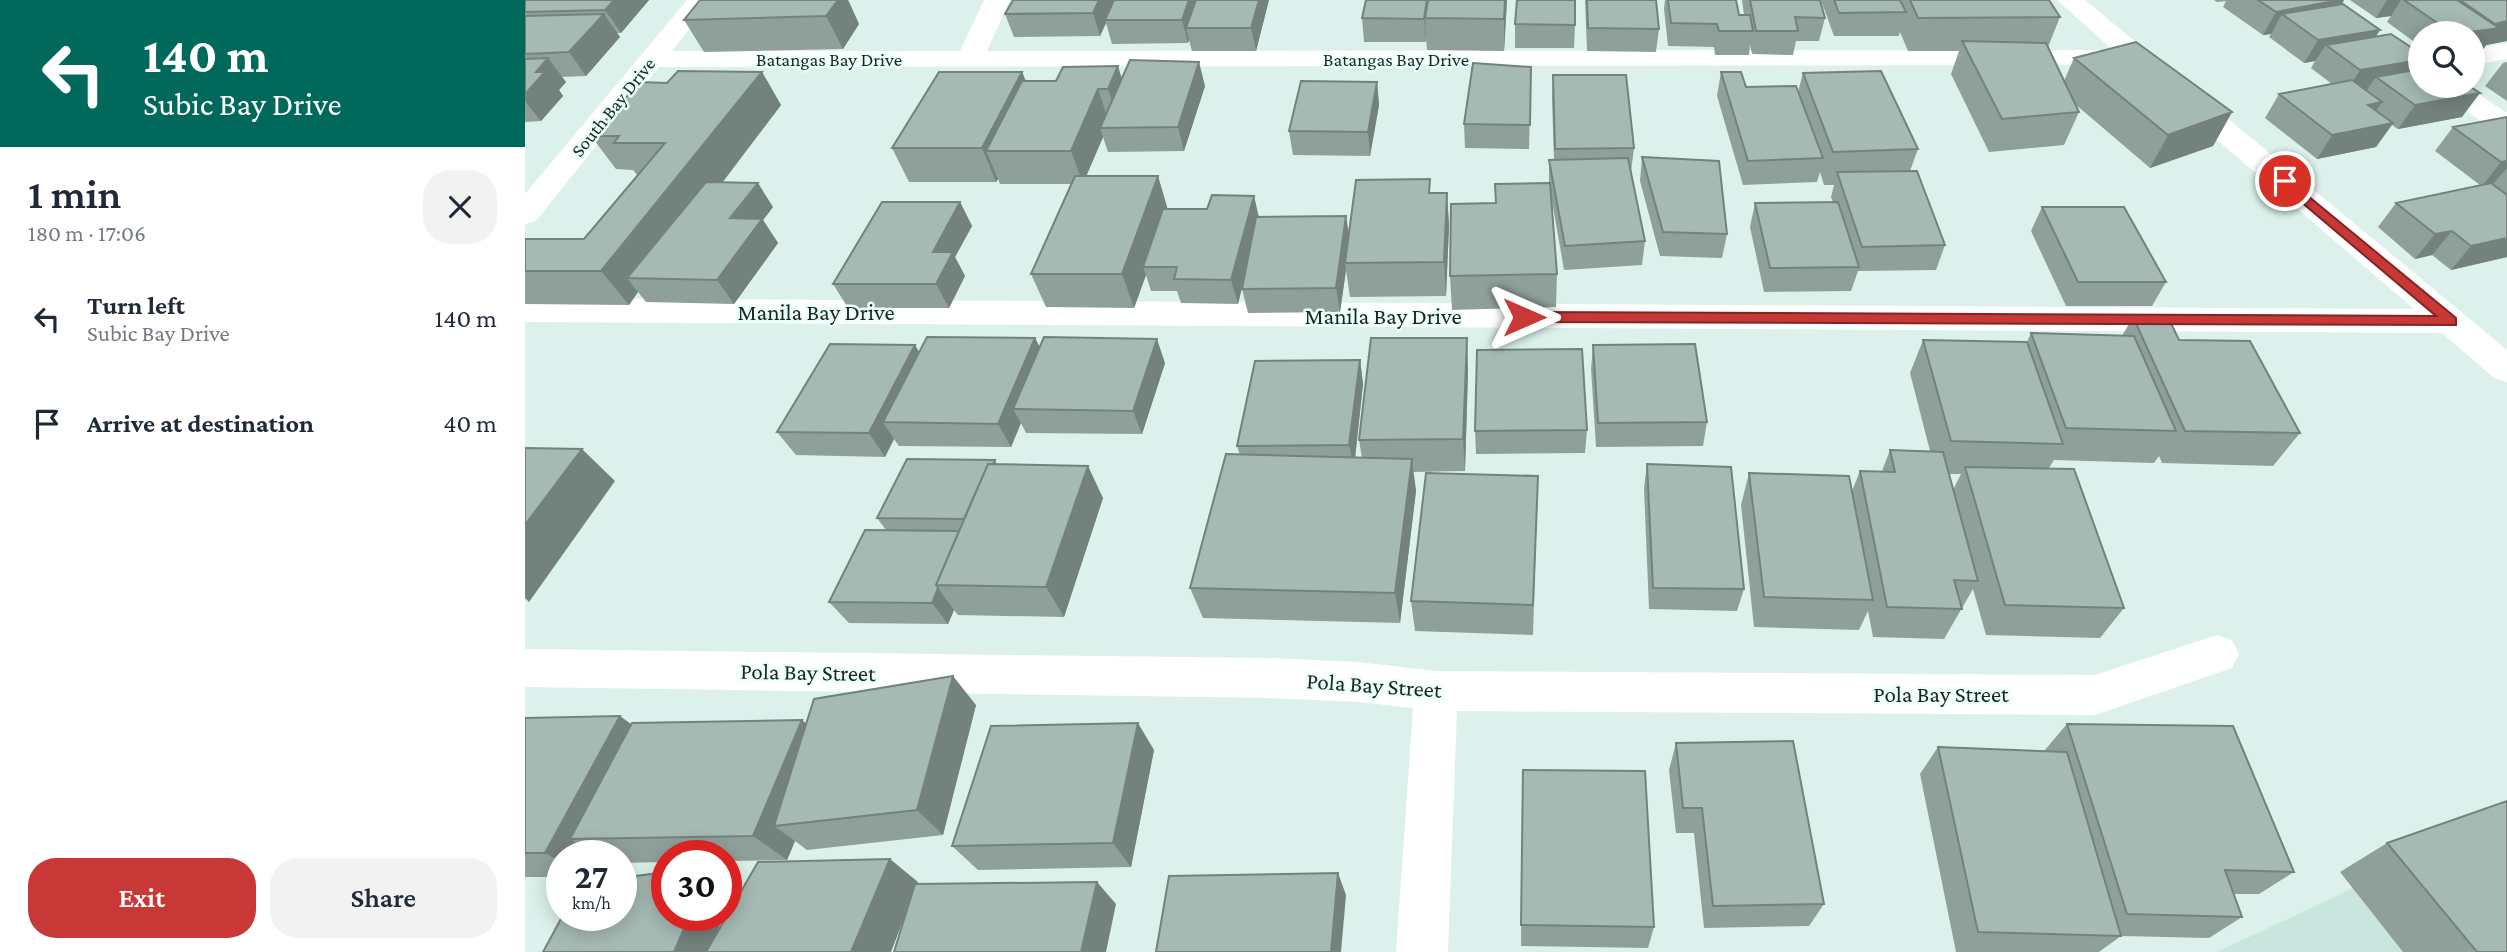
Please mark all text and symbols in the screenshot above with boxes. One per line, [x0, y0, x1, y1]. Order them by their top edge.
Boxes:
map controls [2408, 21, 2485, 98]
button: search [2408, 21, 2485, 98]
icon: left [28, 28, 119, 119]
text: 140 m [143, 28, 268, 83]
street label: Batangas Bay Drive [756, 49, 902, 70]
street label: Batangas Bay Drive [1323, 49, 1469, 70]
street label: South Bay Drive [567, 53, 659, 161]
text: Subic Bay Drive [143, 86, 342, 122]
pin [2255, 151, 2315, 211]
icon: arrive [2266, 162, 2304, 200]
text: 1 min [28, 170, 121, 217]
button: close [423, 170, 497, 244]
text: 180 m · 17:06 [28, 220, 146, 246]
position arrow [1487, 280, 1561, 354]
text: Turn left [87, 291, 185, 320]
street label: Manila Bay Drive [737, 299, 895, 325]
icon: left [28, 300, 66, 338]
street label: Manila Bay Drive [1304, 303, 1462, 329]
text: 140 m [435, 304, 497, 333]
text: Subic Bay Drive [87, 320, 230, 346]
icon: arrive [28, 405, 66, 443]
text: Arrive at destination [87, 409, 314, 438]
text: 40 m [443, 409, 497, 438]
street label: Pola Bay Street [740, 658, 876, 686]
street label: Pola Bay Street [1306, 667, 1443, 703]
street label: Pola Bay Street [1873, 681, 2009, 707]
speed limit sign: 30 [651, 840, 742, 931]
text: 27 [575, 857, 608, 896]
button: Exit [28, 858, 256, 938]
button: Share [270, 858, 497, 938]
text: km/h [572, 893, 611, 913]

